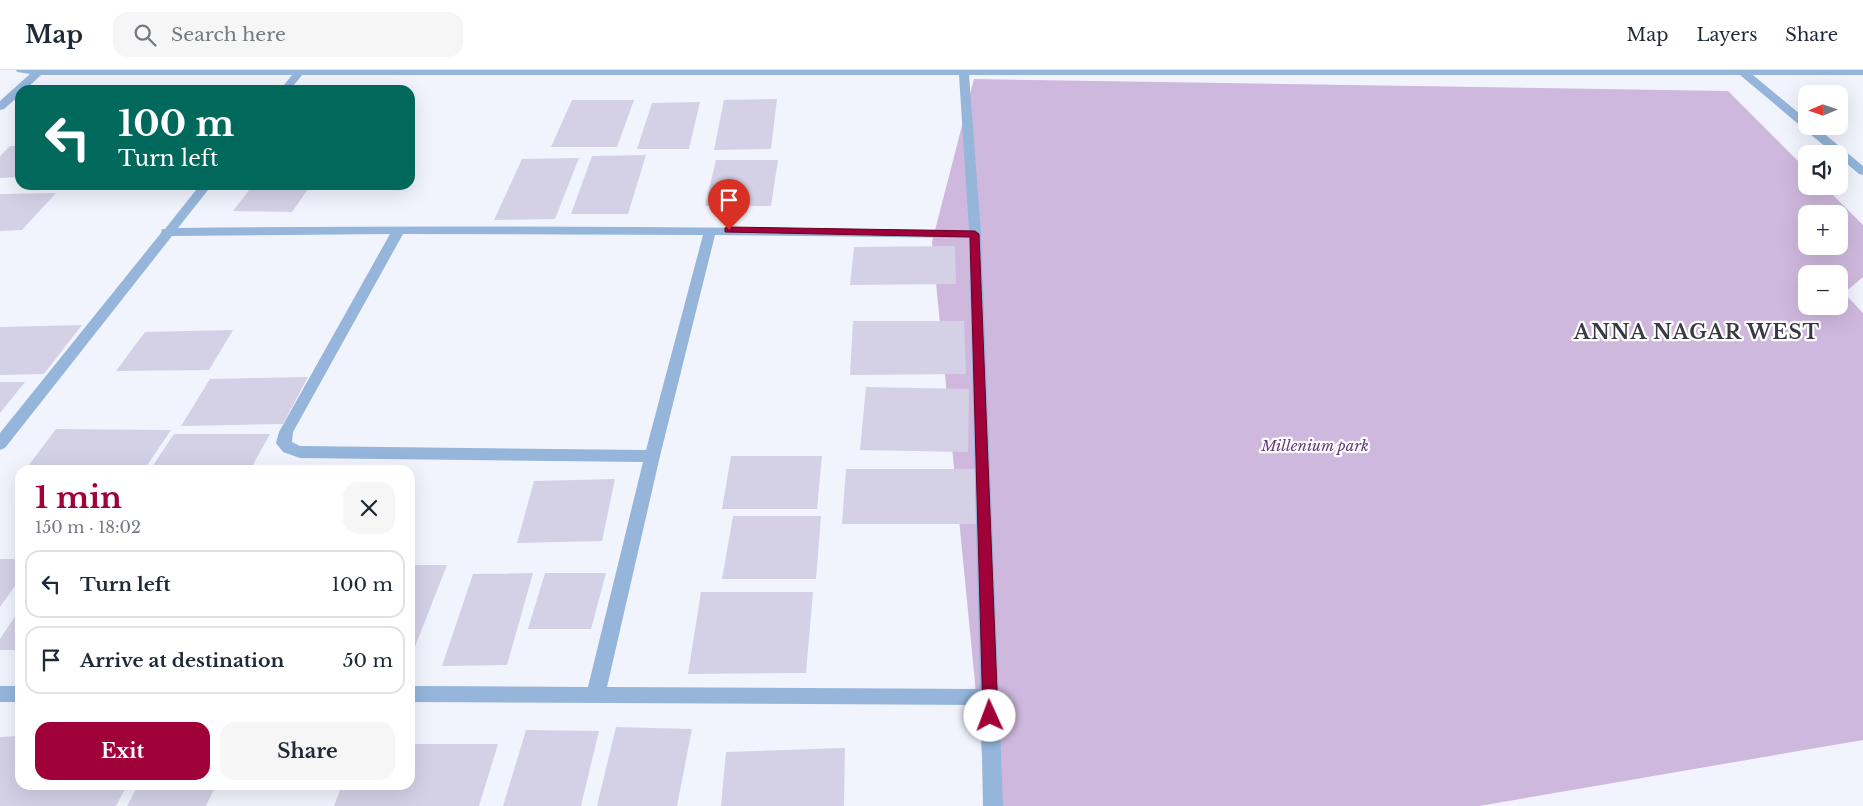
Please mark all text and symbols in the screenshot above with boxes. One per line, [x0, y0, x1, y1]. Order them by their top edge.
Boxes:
search box [113, 12, 463, 57]
text: Map [25, 20, 83, 49]
icon: search [131, 21, 159, 49]
text: Search here [171, 23, 286, 46]
text: Map [1627, 24, 1668, 46]
text: Layers [1696, 24, 1757, 46]
text: Share [1785, 24, 1838, 46]
north arrow [1798, 85, 1848, 135]
map controls [1798, 85, 1848, 315]
text: 100 m [118, 102, 234, 145]
icon: left [35, 105, 100, 170]
text: Turn left [118, 145, 218, 172]
button: sound [1798, 145, 1848, 195]
pin [708, 179, 750, 230]
icon: arrive [715, 186, 743, 214]
button: + [1798, 205, 1848, 255]
button: − [1798, 265, 1848, 315]
district label: ANNA NAGAR WEST [1573, 320, 1820, 344]
park label: Millenium park [1260, 436, 1369, 455]
text: 1 min [35, 479, 122, 516]
button: close [343, 482, 395, 534]
text: 150 m · 18:02 [35, 517, 141, 537]
icon: left [37, 570, 65, 598]
text: Turn left [80, 573, 171, 596]
text: 100 m [332, 573, 393, 596]
icon: arrive [37, 646, 65, 674]
text: Arrive at destination [80, 649, 284, 672]
text: 50 m [343, 649, 393, 672]
position arrow [963, 689, 1015, 741]
button: Exit [35, 722, 210, 780]
button: Share [220, 722, 395, 780]

